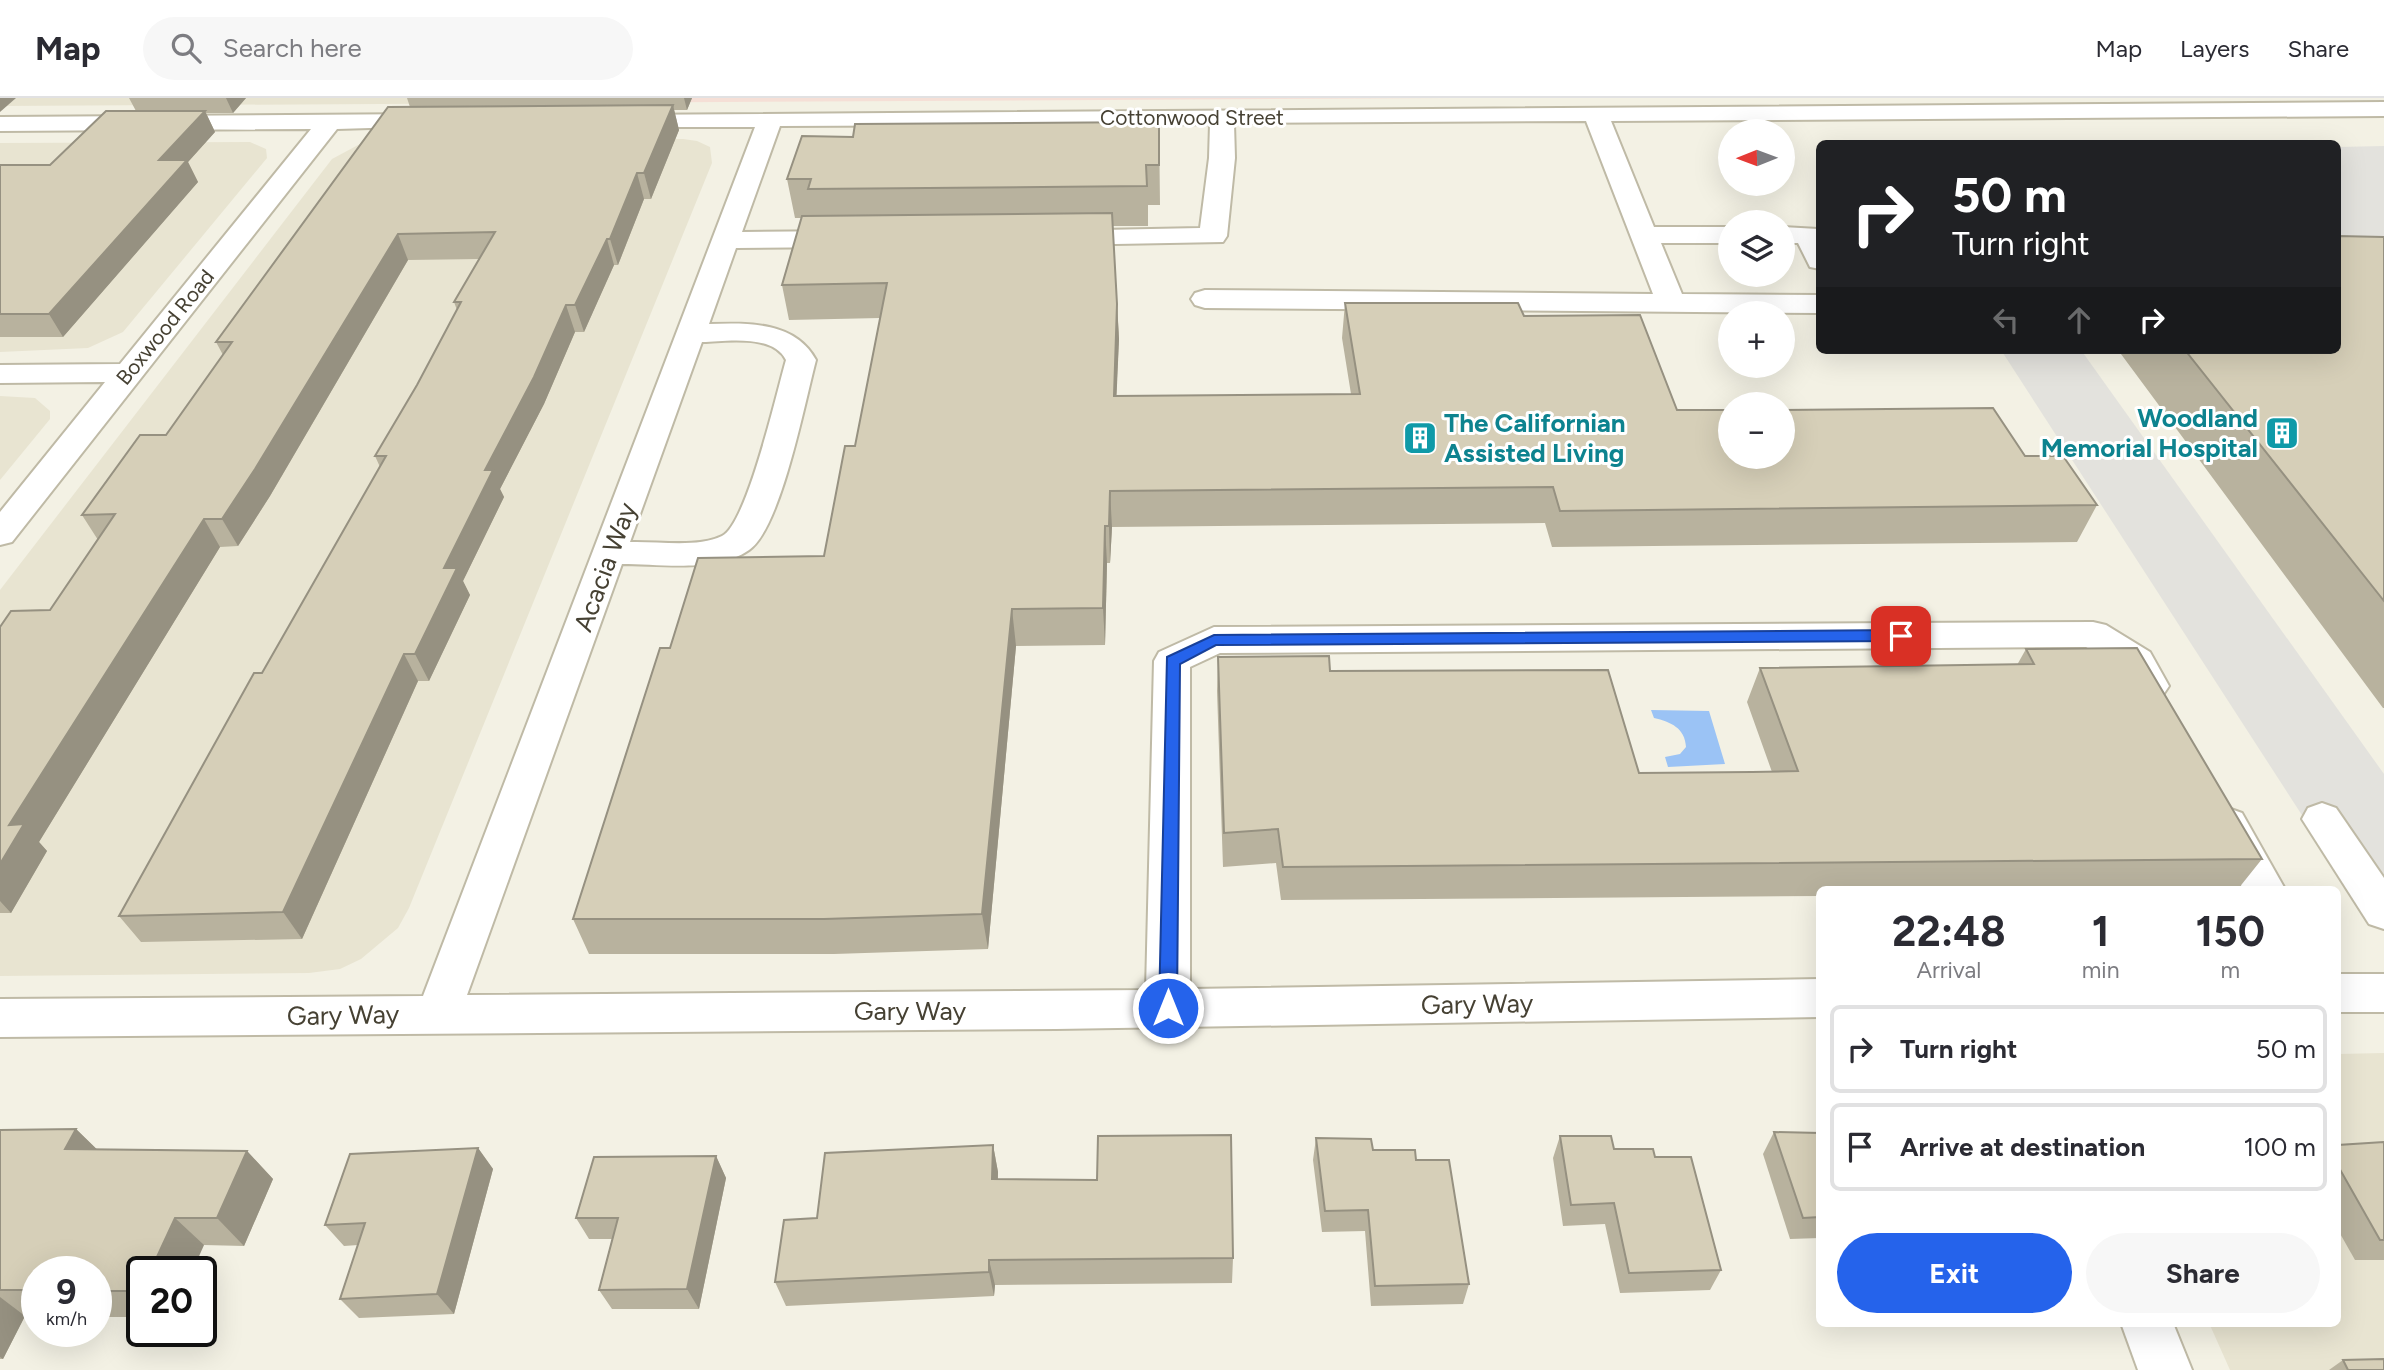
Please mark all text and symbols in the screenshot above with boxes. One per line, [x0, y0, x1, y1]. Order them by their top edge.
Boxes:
search box [143, 17, 633, 80]
text: Map [35, 29, 101, 68]
icon: search [167, 29, 205, 67]
text: Search here [223, 32, 362, 64]
text: Map [2095, 34, 2142, 63]
text: Layers [2180, 34, 2249, 63]
text: Share [2287, 34, 2349, 63]
street label: Cottonwood Street [1100, 105, 1284, 130]
north arrow [1718, 119, 1796, 196]
map controls [1718, 119, 1795, 469]
text: 50 m [1952, 165, 2067, 224]
icon: right [1837, 168, 1928, 259]
button: layers [1718, 210, 1795, 287]
text: Turn right [1952, 225, 2090, 263]
street label: Boxwood Road [111, 264, 219, 390]
button: + [1718, 301, 1795, 378]
icon: left [1987, 301, 2025, 339]
icon: ahead [2060, 301, 2098, 339]
icon: right [2133, 301, 2171, 339]
button: − [1718, 392, 1795, 469]
place label: Woodland Memorial Hospital [2041, 402, 2258, 464]
place label: The Californian Assisted Living [1444, 407, 1626, 469]
building icon: Woodland Memorial Hospital [2263, 414, 2301, 452]
building icon: The Californian Assisted Living [1401, 419, 1439, 457]
street label: Acacia Way [567, 498, 643, 636]
pin [1871, 606, 1931, 666]
icon: arrive [1882, 617, 1920, 655]
text: 22:48 [1892, 906, 2006, 957]
text: 1 [2092, 906, 2109, 957]
text: 150 [2196, 906, 2265, 957]
text: Arrival [1916, 956, 1981, 984]
text: min [2082, 956, 2119, 984]
text: m [2220, 956, 2240, 984]
position arrow [1131, 971, 1205, 1045]
street label: Gary Way [1420, 987, 1534, 1021]
street label: Gary Way [854, 995, 967, 1027]
street label: Gary Way [286, 998, 400, 1032]
icon: right [1841, 1030, 1879, 1068]
text: Turn right [1900, 1033, 2017, 1065]
text: 50 m [2256, 1033, 2316, 1065]
icon: arrive [1841, 1128, 1879, 1166]
text: Arrive at destination [1900, 1131, 2145, 1163]
text: 100 m [2243, 1131, 2316, 1163]
button: Exit [1837, 1233, 2072, 1313]
button: Share [2086, 1233, 2320, 1313]
speed limit sign: 20 [126, 1256, 217, 1347]
text: 9 [56, 1271, 77, 1313]
text: km/h [46, 1308, 87, 1330]

